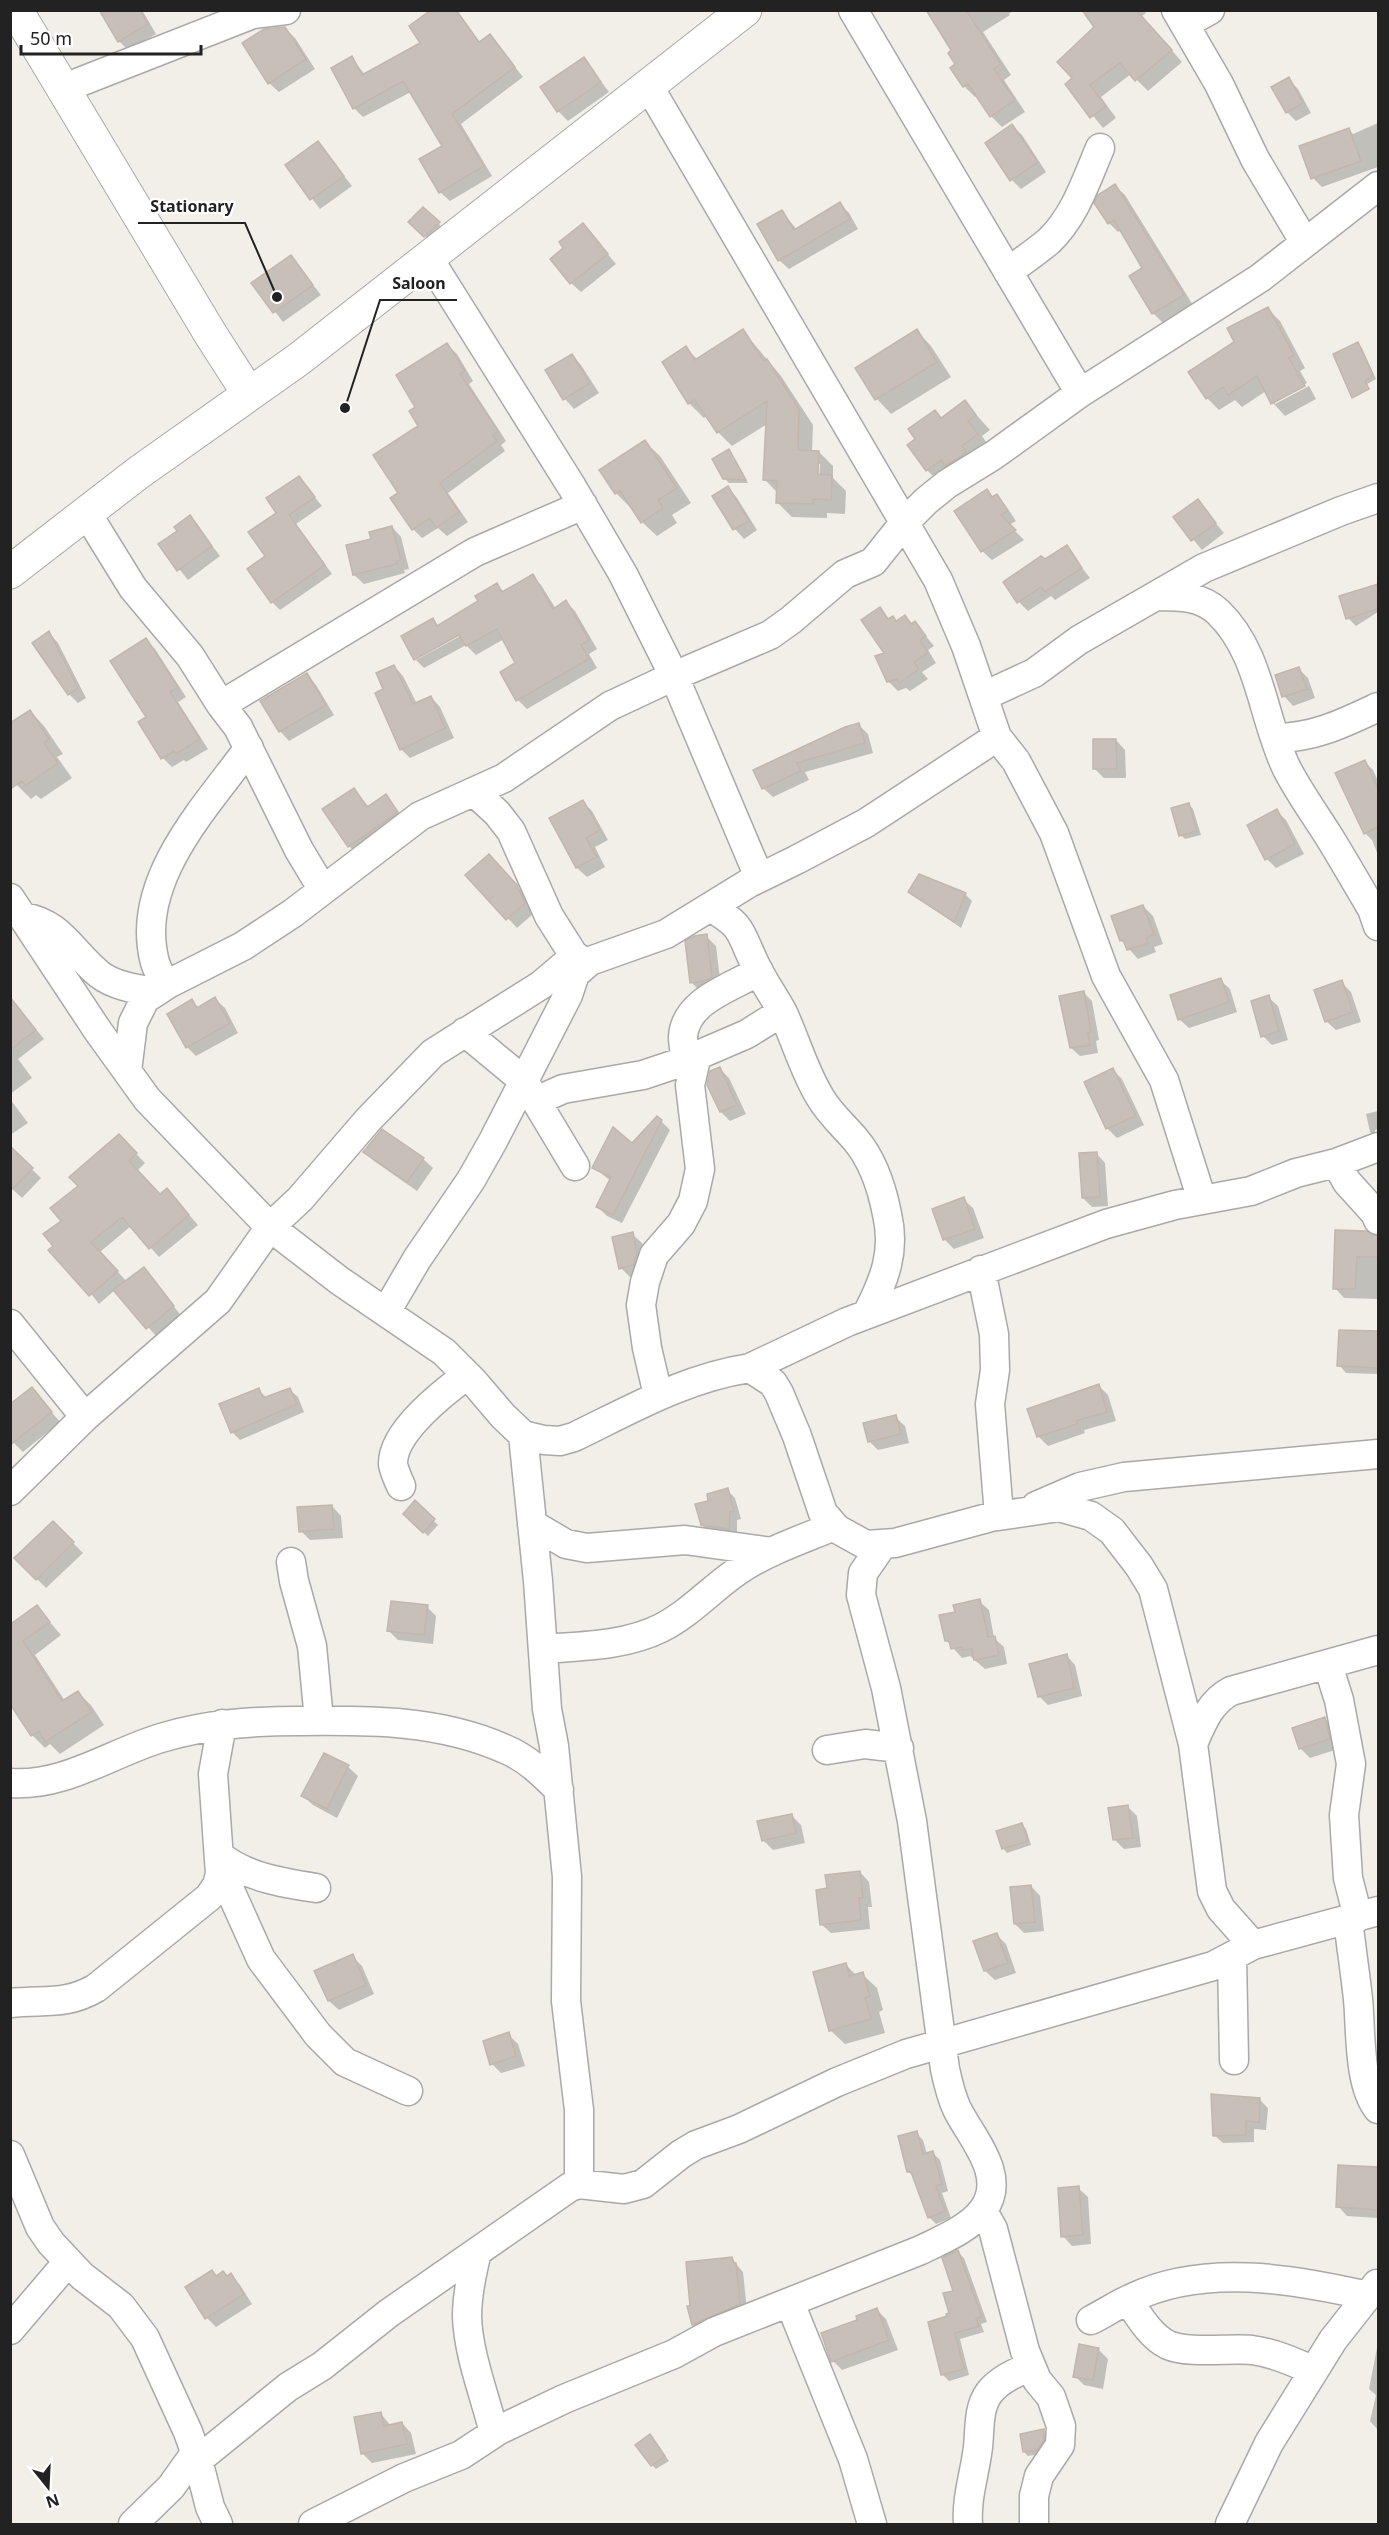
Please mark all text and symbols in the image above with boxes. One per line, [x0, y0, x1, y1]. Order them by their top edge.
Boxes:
scale bar [21, 18, 201, 56]
text: 50 m [30, 26, 72, 50]
callout: Stationary [138, 189, 245, 223]
text: Stationary [150, 195, 235, 217]
callout: Saloon [380, 266, 457, 300]
text: Saloon [392, 272, 446, 294]
north arrow [18, 2457, 78, 2517]
text: N [43, 2489, 62, 2514]

